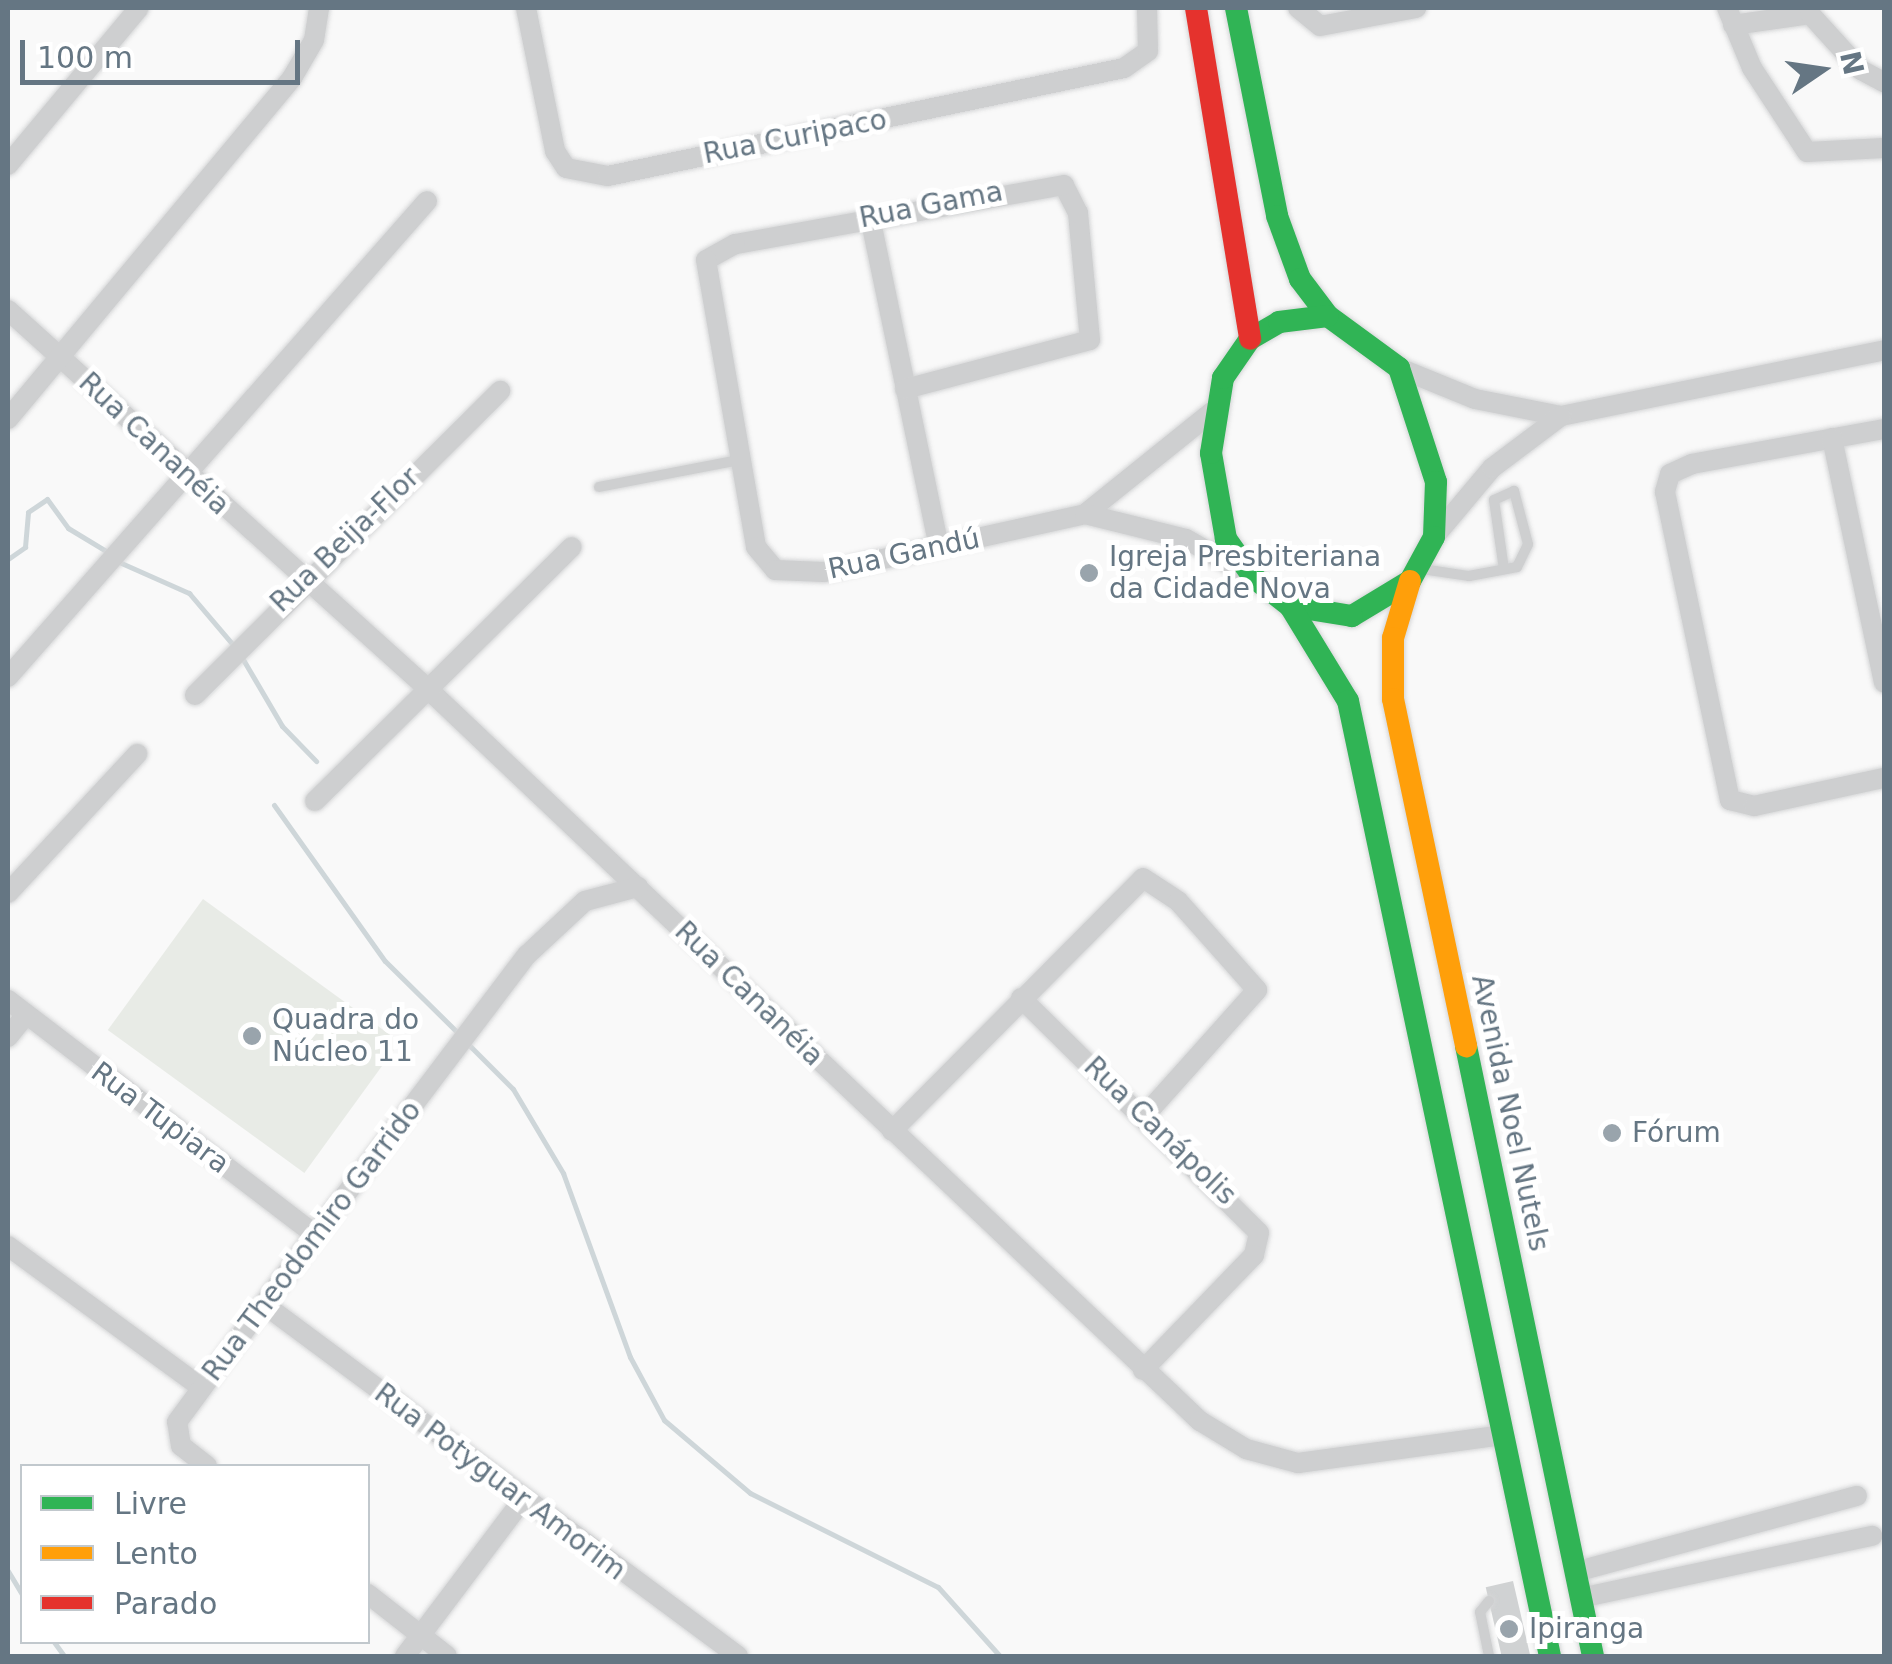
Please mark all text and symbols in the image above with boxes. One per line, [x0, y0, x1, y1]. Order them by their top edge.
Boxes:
scale bar [25, 20, 305, 82]
north arrow [1772, 20, 1872, 120]
text: 100 m [37, 40, 133, 75]
text: N [1833, 48, 1870, 78]
street label: Rua Curipaco [700, 103, 890, 171]
street label: Rua Gama [856, 175, 1006, 235]
street label: Rua Cananéia [72, 366, 236, 522]
street label: Rua Beija-Flor [264, 461, 426, 619]
street label: Rua Gandú [825, 522, 983, 586]
place label: Igreja Presbiteriana da Cidade Nova [1109, 540, 1381, 606]
marker: Igreja Presbiteriana da Cidade Nova [1078, 562, 1100, 584]
street label: Rua Cananéia [668, 915, 830, 1073]
street label: Avenida Noel Nutels [1464, 972, 1556, 1254]
place label: Quadra do Núcleo 11 [272, 1003, 419, 1069]
marker: Quadra do Núcleo 11 [241, 1025, 263, 1047]
street label: Rua Canápolis [1077, 1050, 1243, 1212]
street label: Rua Tupiara [84, 1055, 236, 1181]
street label: Rua Theodomiro Garrido [196, 1094, 428, 1388]
place label: Fórum [1632, 1116, 1721, 1150]
marker: Fórum [1601, 1122, 1623, 1144]
street label: Rua Potyguar Amorim [368, 1377, 632, 1587]
legend [20, 1464, 370, 1644]
text: Livre [114, 1486, 187, 1521]
text: Lento [114, 1536, 198, 1571]
text: Parado [114, 1586, 217, 1621]
place label: Ipiranga [1529, 1612, 1644, 1646]
marker: Ipiranga [1498, 1618, 1520, 1640]

